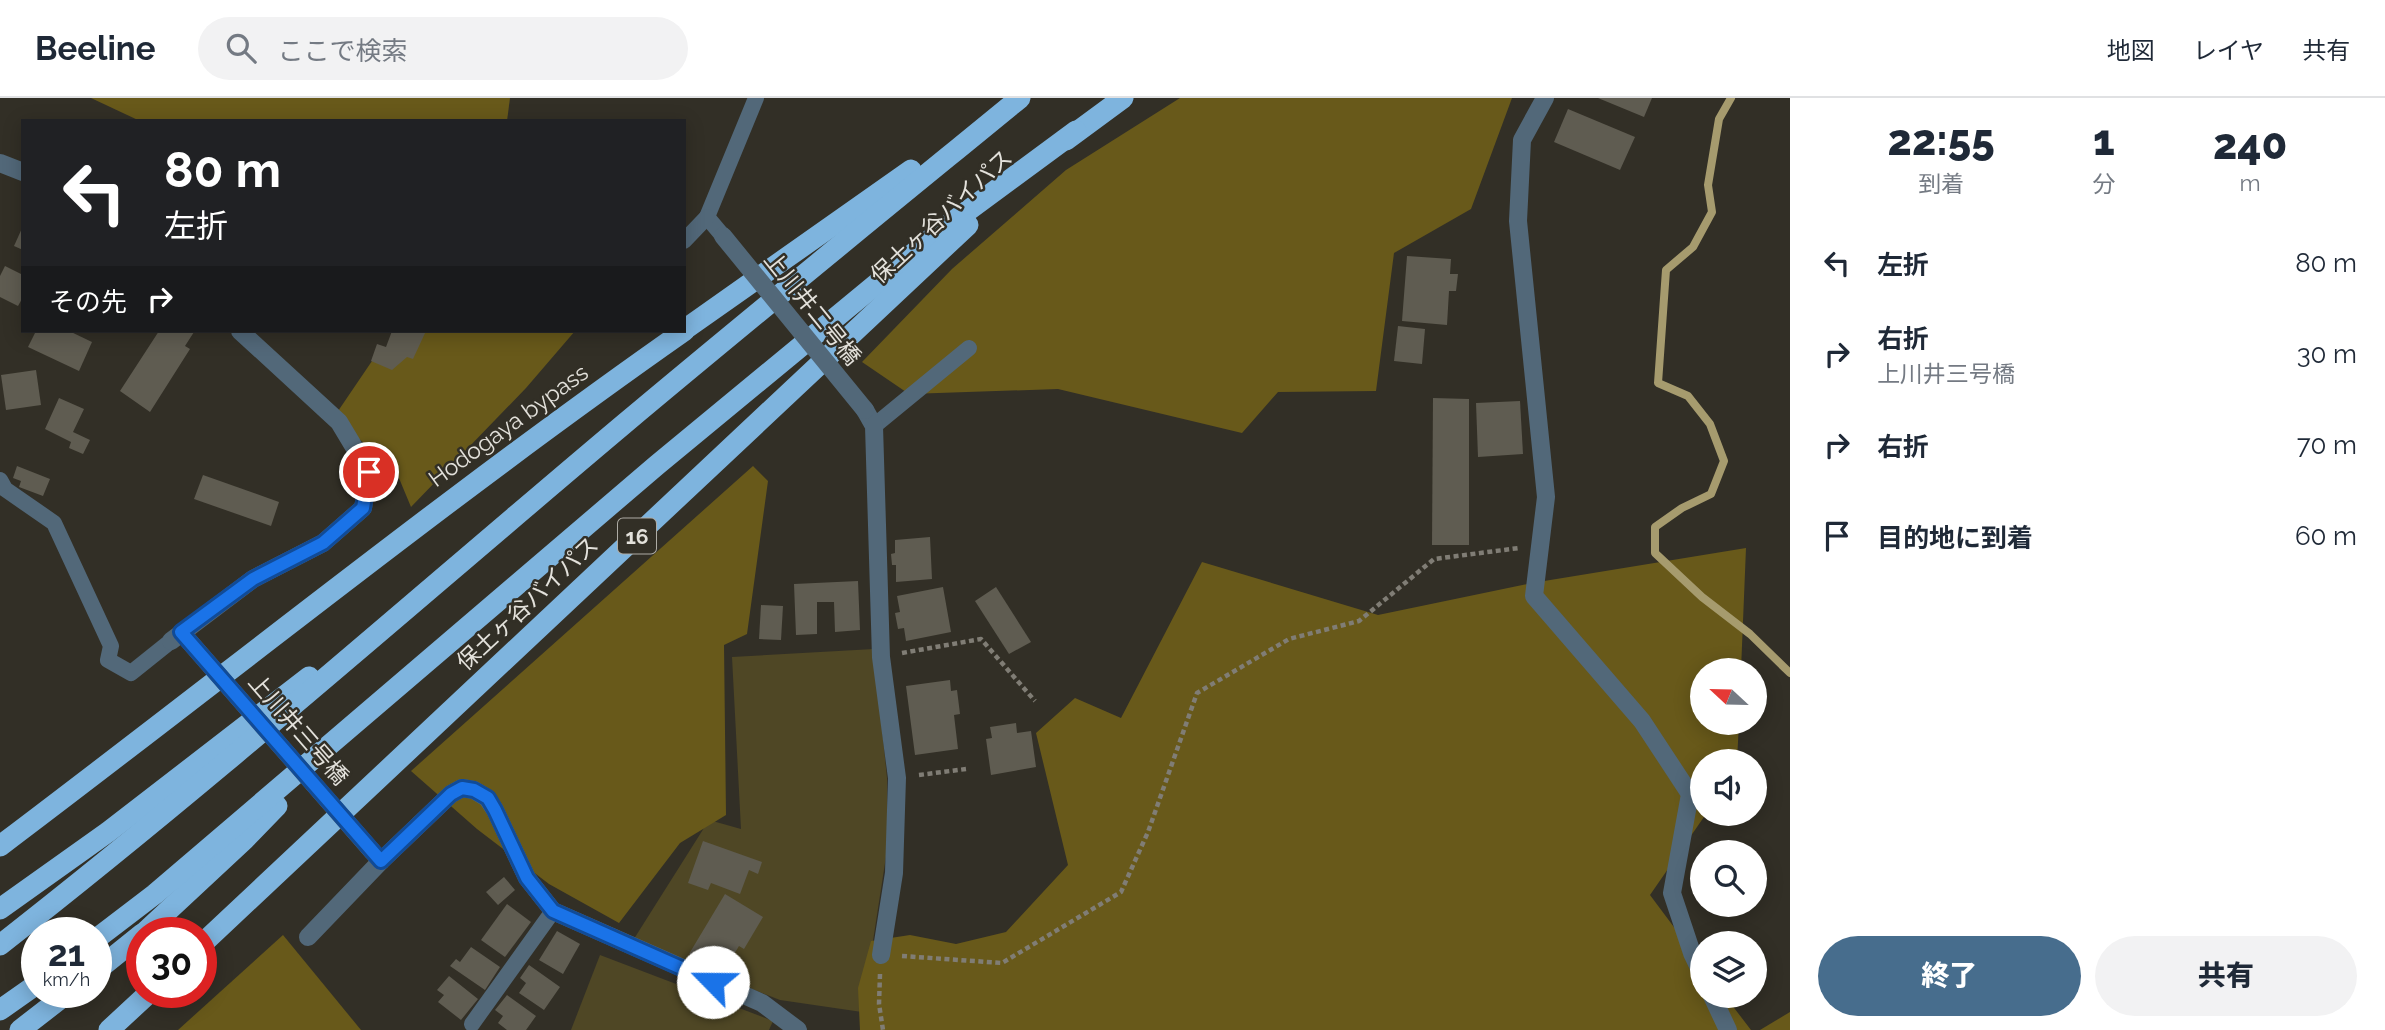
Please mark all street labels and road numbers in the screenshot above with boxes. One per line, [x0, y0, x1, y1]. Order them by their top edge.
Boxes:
street label: 保土ヶ谷バイパス [865, 144, 1017, 288]
street label: 上川井二号橋 [759, 246, 867, 370]
street label: Hodogaya bypass [423, 358, 593, 492]
road number: 16 [618, 518, 656, 554]
street label: 保土ヶ谷バイパス [451, 531, 603, 675]
street label: 上川井三号橋 [244, 668, 354, 790]

